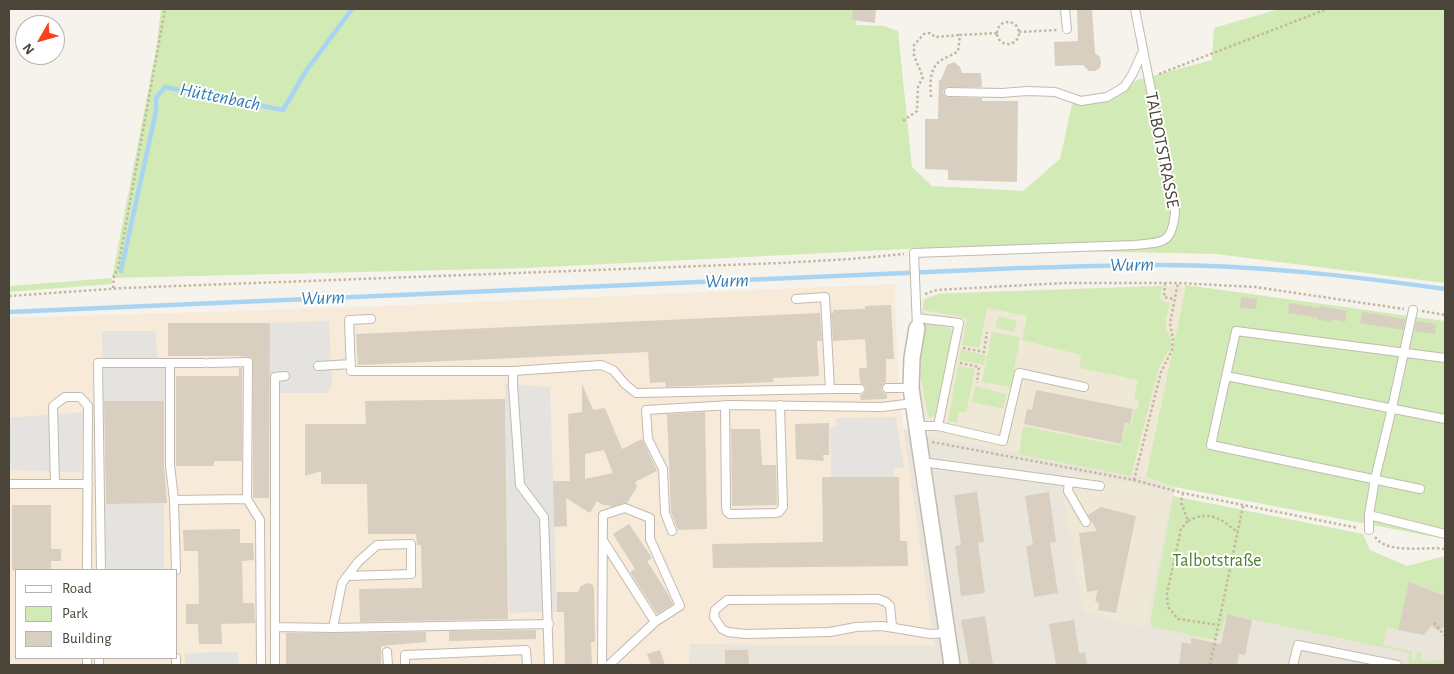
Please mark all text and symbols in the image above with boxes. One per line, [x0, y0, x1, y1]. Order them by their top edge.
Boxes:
north arrow [15, 15, 65, 65]
text: N [20, 40, 37, 57]
water label: Hüttenbach [178, 78, 262, 116]
street label: TALBOTSTRASSE [1140, 90, 1184, 210]
water label: Wurm [1110, 253, 1154, 277]
water label: Wurm [705, 269, 749, 293]
water label: Wurm [301, 286, 345, 310]
park label: Talbotstraße [1173, 550, 1261, 572]
legend [15, 569, 178, 659]
text: Road [62, 581, 92, 596]
text: Park [62, 606, 88, 621]
text: Building [62, 631, 112, 646]

